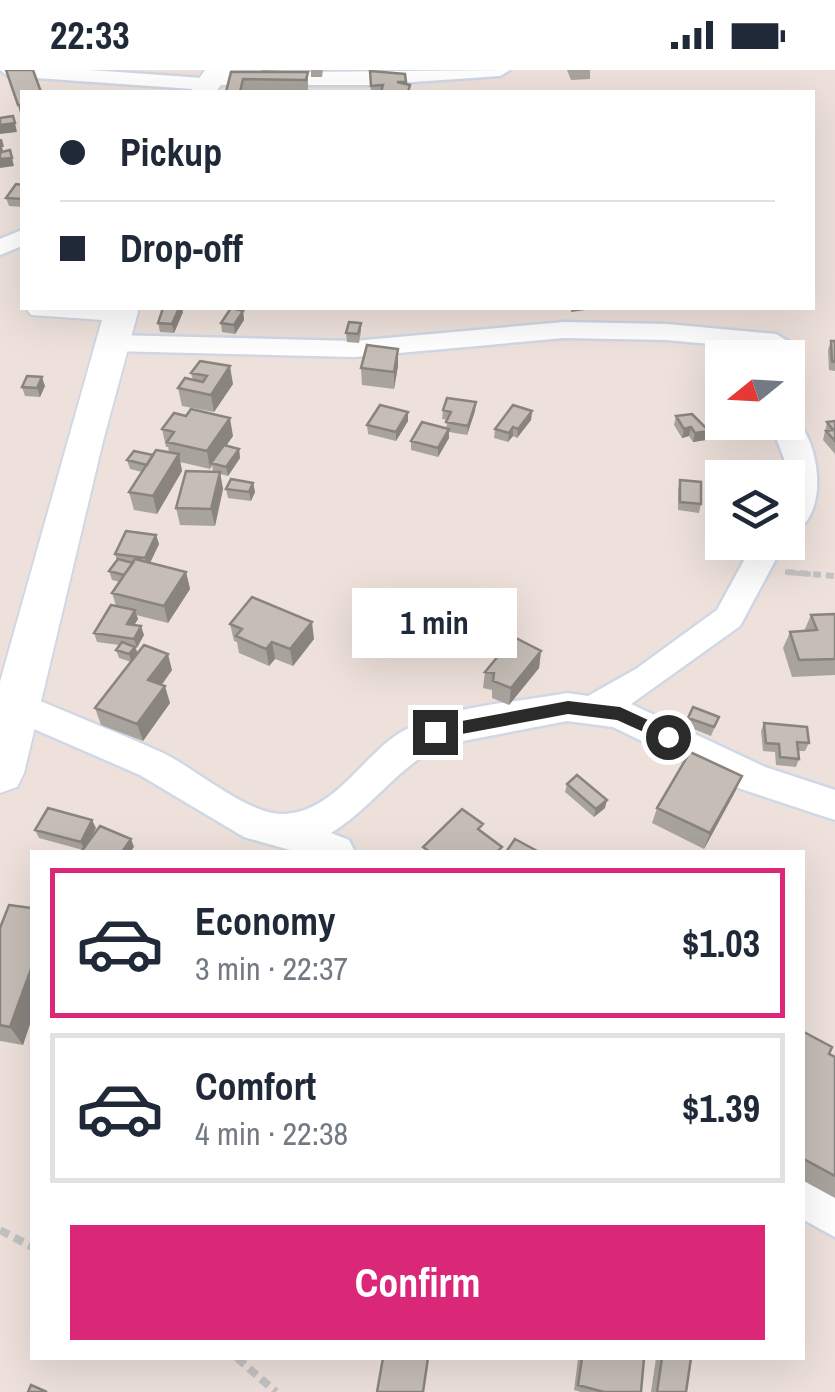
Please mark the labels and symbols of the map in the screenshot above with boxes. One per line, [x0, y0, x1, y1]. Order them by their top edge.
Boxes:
north arrow [705, 340, 805, 440]
callout: 1 min [352, 587, 518, 657]
route end [413, 710, 458, 755]
route start [646, 715, 691, 760]

